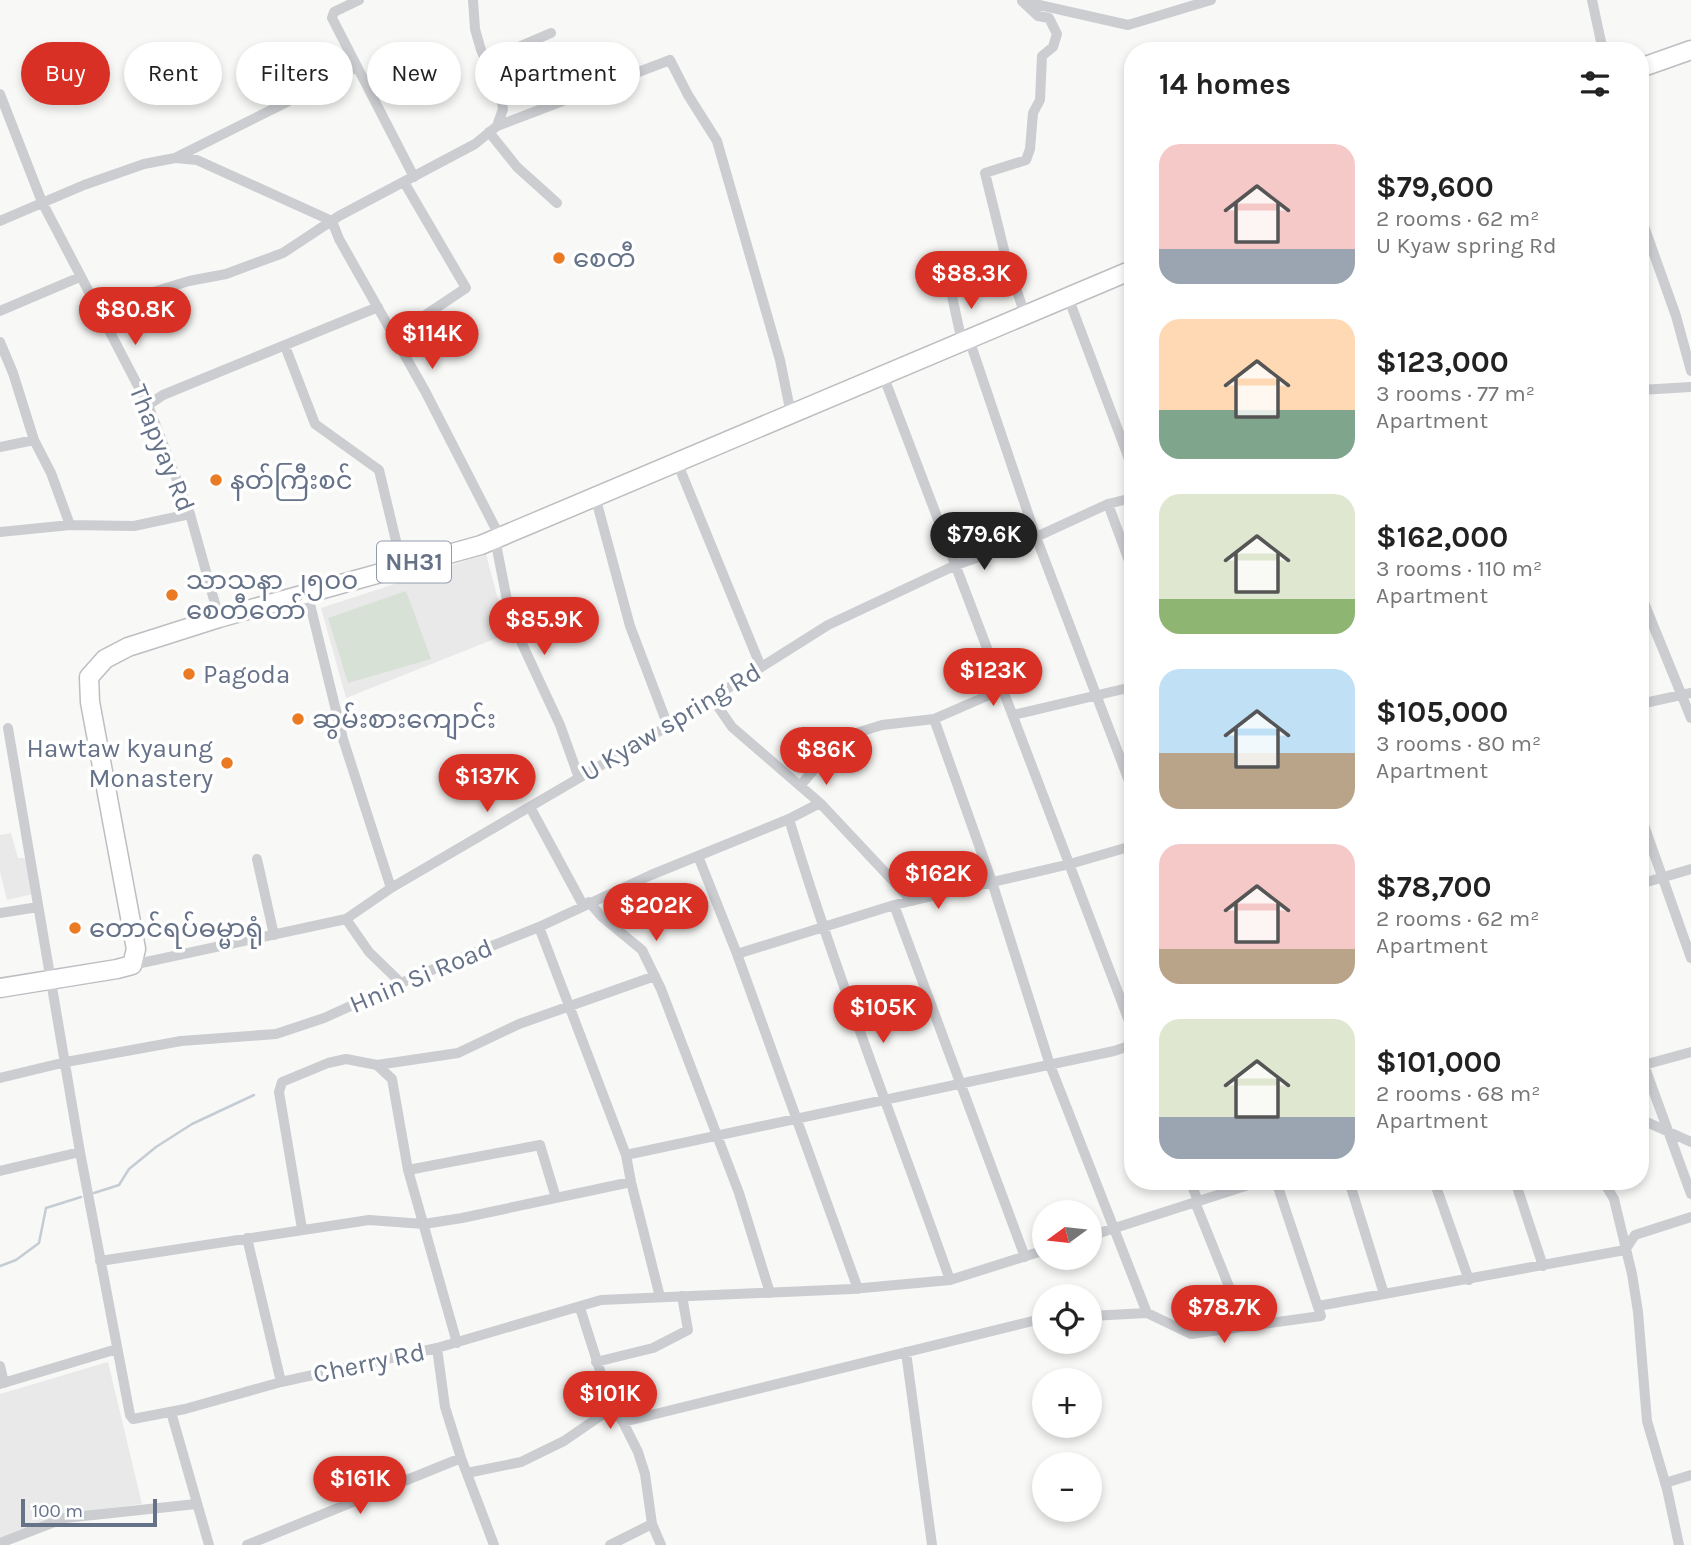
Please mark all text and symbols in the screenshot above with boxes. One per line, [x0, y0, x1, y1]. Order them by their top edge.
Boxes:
chip: Buy [21, 42, 110, 105]
chip: Rent [124, 42, 222, 105]
chip: Filters [236, 42, 353, 105]
chip: New [367, 42, 461, 105]
chip: Apartment [475, 42, 640, 105]
icon: filters [1576, 65, 1614, 103]
text: 14 homes [1159, 66, 1291, 102]
text: $79,600 [1376, 169, 1494, 205]
icon: home [1215, 172, 1299, 256]
text: 2 rooms · 62 m² [1376, 205, 1540, 232]
text: U Kyaw spring Rd [1376, 232, 1557, 259]
place label: စေတီ [573, 241, 636, 274]
marker: စေတီ [551, 250, 567, 266]
pin: $88.3K [914, 252, 1028, 311]
text: $88.3K [931, 260, 1011, 287]
pin: $80.8K [78, 288, 192, 347]
text: $80.8K [95, 296, 175, 323]
pin: $114K [383, 312, 481, 371]
text: $114K [402, 320, 462, 347]
text: $123,000 [1376, 344, 1509, 380]
icon: home [1215, 347, 1299, 431]
street label: Thapyay Rd [122, 380, 202, 516]
text: 3 rooms · 77 m² [1376, 380, 1535, 407]
text: Apartment [1376, 407, 1488, 434]
place label: နတ်ကြီးစင် [230, 463, 353, 501]
marker: နတ်ကြီးစင် [208, 472, 224, 488]
pin: $79.6K [927, 512, 1041, 572]
text: $162,000 [1376, 519, 1508, 555]
text: $79.6K [946, 521, 1022, 548]
icon: home [1215, 522, 1299, 606]
road number: NH31 [377, 542, 451, 582]
text: 3 rooms · 110 m² [1376, 555, 1542, 582]
place label: သာသနာ ၂၅၀၀ စေတီတော် [186, 565, 358, 626]
text: Apartment [1376, 582, 1488, 609]
marker: သာသနာ ၂၅၀၀ စေတီတော် [164, 587, 180, 603]
pin: $85.9K [487, 598, 601, 657]
text: $85.9K [505, 606, 583, 633]
pin: $123K [944, 648, 1042, 708]
street label: U Kyaw spring Rd [575, 656, 767, 788]
text: $123K [959, 657, 1027, 684]
place label: Pagoda [203, 659, 290, 690]
marker: Pagoda [181, 666, 197, 682]
text: $105,000 [1376, 694, 1508, 730]
icon: home [1215, 697, 1299, 781]
place label: ဆွမ်းစားကျောင်း [312, 702, 496, 740]
marker: ဆွမ်းစားကျောင်း [290, 711, 306, 727]
pin: $86K [785, 728, 867, 787]
text: 3 rooms · 80 m² [1376, 730, 1541, 757]
place label: Hawtaw kyaung Monastery [27, 733, 213, 794]
text: $86K [796, 736, 856, 763]
pin: $137K [438, 754, 536, 814]
marker: Hawtaw kyaung Monastery [219, 755, 235, 771]
text: Apartment [1376, 757, 1488, 784]
text: $137K [455, 763, 519, 790]
pin: $162K [889, 852, 987, 911]
text: $162K [905, 860, 971, 887]
text: $78,700 [1376, 869, 1491, 905]
icon: home [1215, 872, 1299, 956]
pin: $202K [607, 884, 705, 943]
text: $202K [619, 892, 693, 919]
text: 2 rooms · 62 m² [1376, 905, 1540, 932]
place label: တောင်ရပ်ဓမ္မာရုံ [89, 911, 263, 949]
marker: တောင်ရပ်ဓမ္မာရုံ [67, 920, 83, 936]
street label: Hnin Si Road [345, 932, 497, 1020]
text: Apartment [1376, 932, 1488, 959]
pin: $105K [834, 986, 932, 1045]
text: $105K [849, 994, 917, 1021]
text: $101,000 [1376, 1044, 1502, 1080]
icon: home [1215, 1047, 1299, 1131]
text: 2 rooms · 68 m² [1376, 1080, 1540, 1107]
text: Apartment [1376, 1107, 1488, 1134]
north arrow [1032, 1200, 1102, 1270]
map controls [1032, 1200, 1102, 1522]
button: locate [1032, 1284, 1102, 1354]
pin: $78.7K [1167, 1286, 1281, 1345]
text: $78.7K [1187, 1294, 1261, 1321]
street label: Cherry Rd [310, 1336, 428, 1390]
button: + [1032, 1368, 1102, 1438]
pin: $101K [561, 1372, 659, 1431]
text: $101K [579, 1380, 641, 1407]
button: − [1032, 1452, 1102, 1522]
pin: $161K [311, 1456, 409, 1516]
text: $161K [329, 1465, 391, 1492]
scale bar [21, 1496, 158, 1528]
text: 100 m [32, 1500, 83, 1522]

